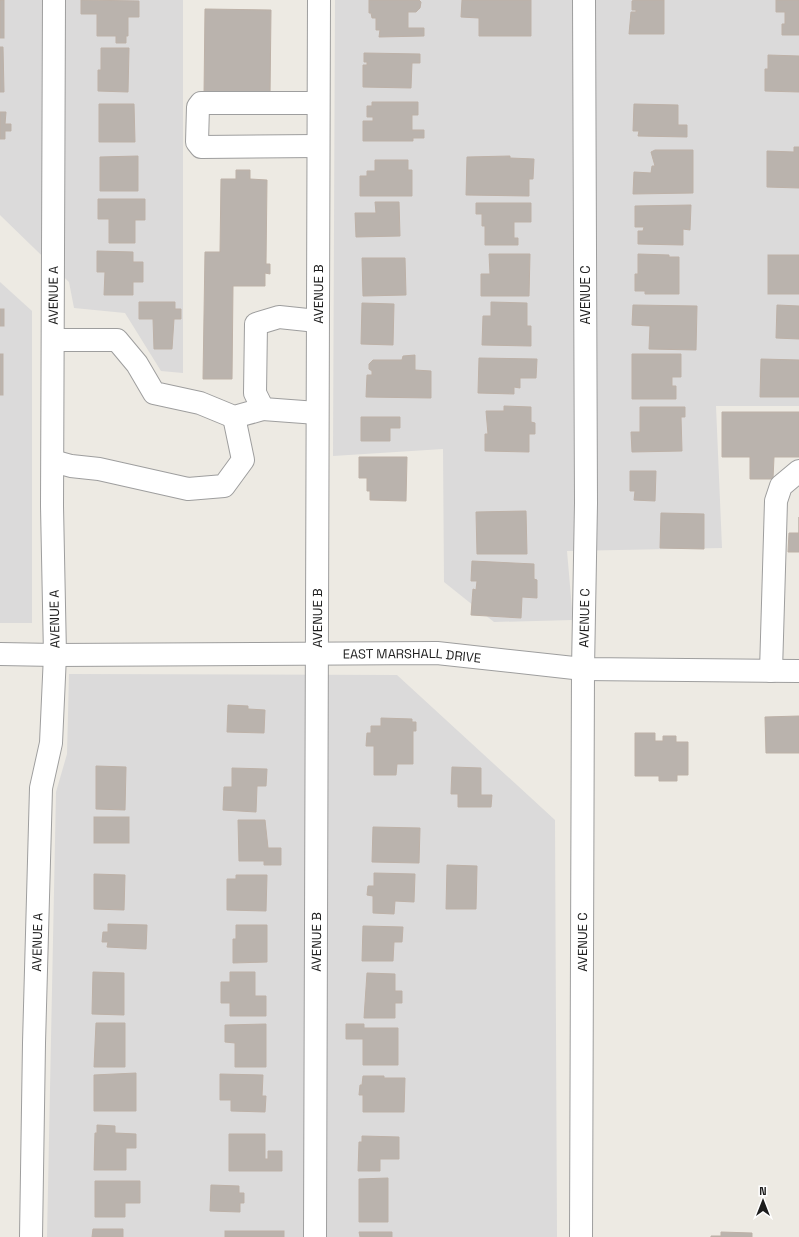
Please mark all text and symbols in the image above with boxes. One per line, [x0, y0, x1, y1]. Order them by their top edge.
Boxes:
street label: AVENUE B [310, 264, 327, 324]
street label: AVENUE C [577, 265, 594, 325]
street label: AVENUE A [45, 266, 62, 325]
street label: AVENUE B [309, 588, 326, 648]
street label: AVENUE C [575, 588, 593, 648]
street label: AVENUE A [45, 589, 64, 649]
street label: EAST MARSHALL DRIVE [343, 645, 482, 667]
street label: AVENUE A [28, 912, 47, 972]
street label: AVENUE B [308, 912, 325, 972]
street label: AVENUE C [574, 912, 591, 972]
north arrow [743, 1181, 783, 1221]
text: N [759, 1184, 767, 1198]

